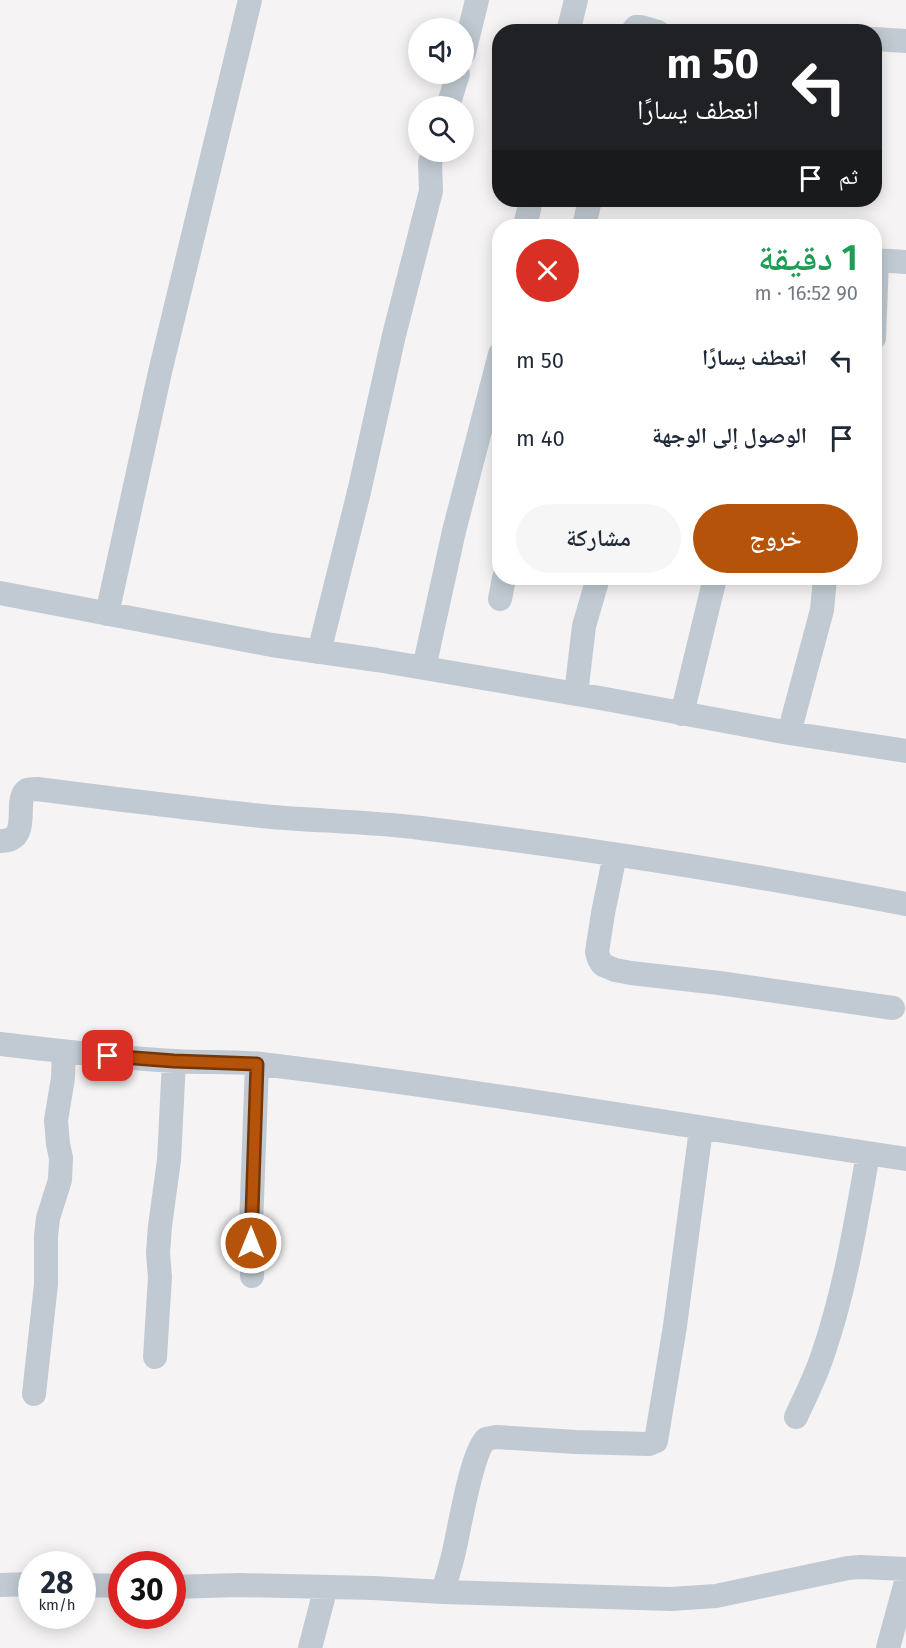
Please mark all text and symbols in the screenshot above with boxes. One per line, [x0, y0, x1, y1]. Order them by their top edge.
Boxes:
map controls [408, 18, 474, 162]
button: sound [408, 18, 474, 84]
text: 50 m [666, 39, 759, 89]
icon: left [780, 48, 858, 126]
text: انعطف يسارًا [637, 94, 759, 126]
button: search [408, 96, 474, 162]
icon: arrive [794, 162, 827, 195]
text: ثم [839, 163, 858, 190]
text: 1 دقيقة [758, 236, 858, 280]
button: close [516, 239, 579, 302]
text: 90 m · 16:52 [755, 281, 858, 305]
text: انعطف يسارًا [702, 344, 807, 371]
icon: left [825, 344, 858, 377]
text: 50 m [516, 347, 564, 374]
text: الوصول إلى الوجهة [652, 422, 807, 449]
icon: arrive [825, 422, 858, 455]
text: 40 m [516, 425, 565, 452]
button: مشاركة [516, 504, 681, 573]
button: خروج [693, 504, 858, 573]
pin [82, 1030, 133, 1081]
icon: arrive [91, 1039, 124, 1072]
position arrow [219, 1211, 283, 1275]
speed limit sign: 30 [108, 1551, 186, 1629]
text: 28 [41, 1565, 73, 1601]
text: km/h [38, 1596, 76, 1614]

